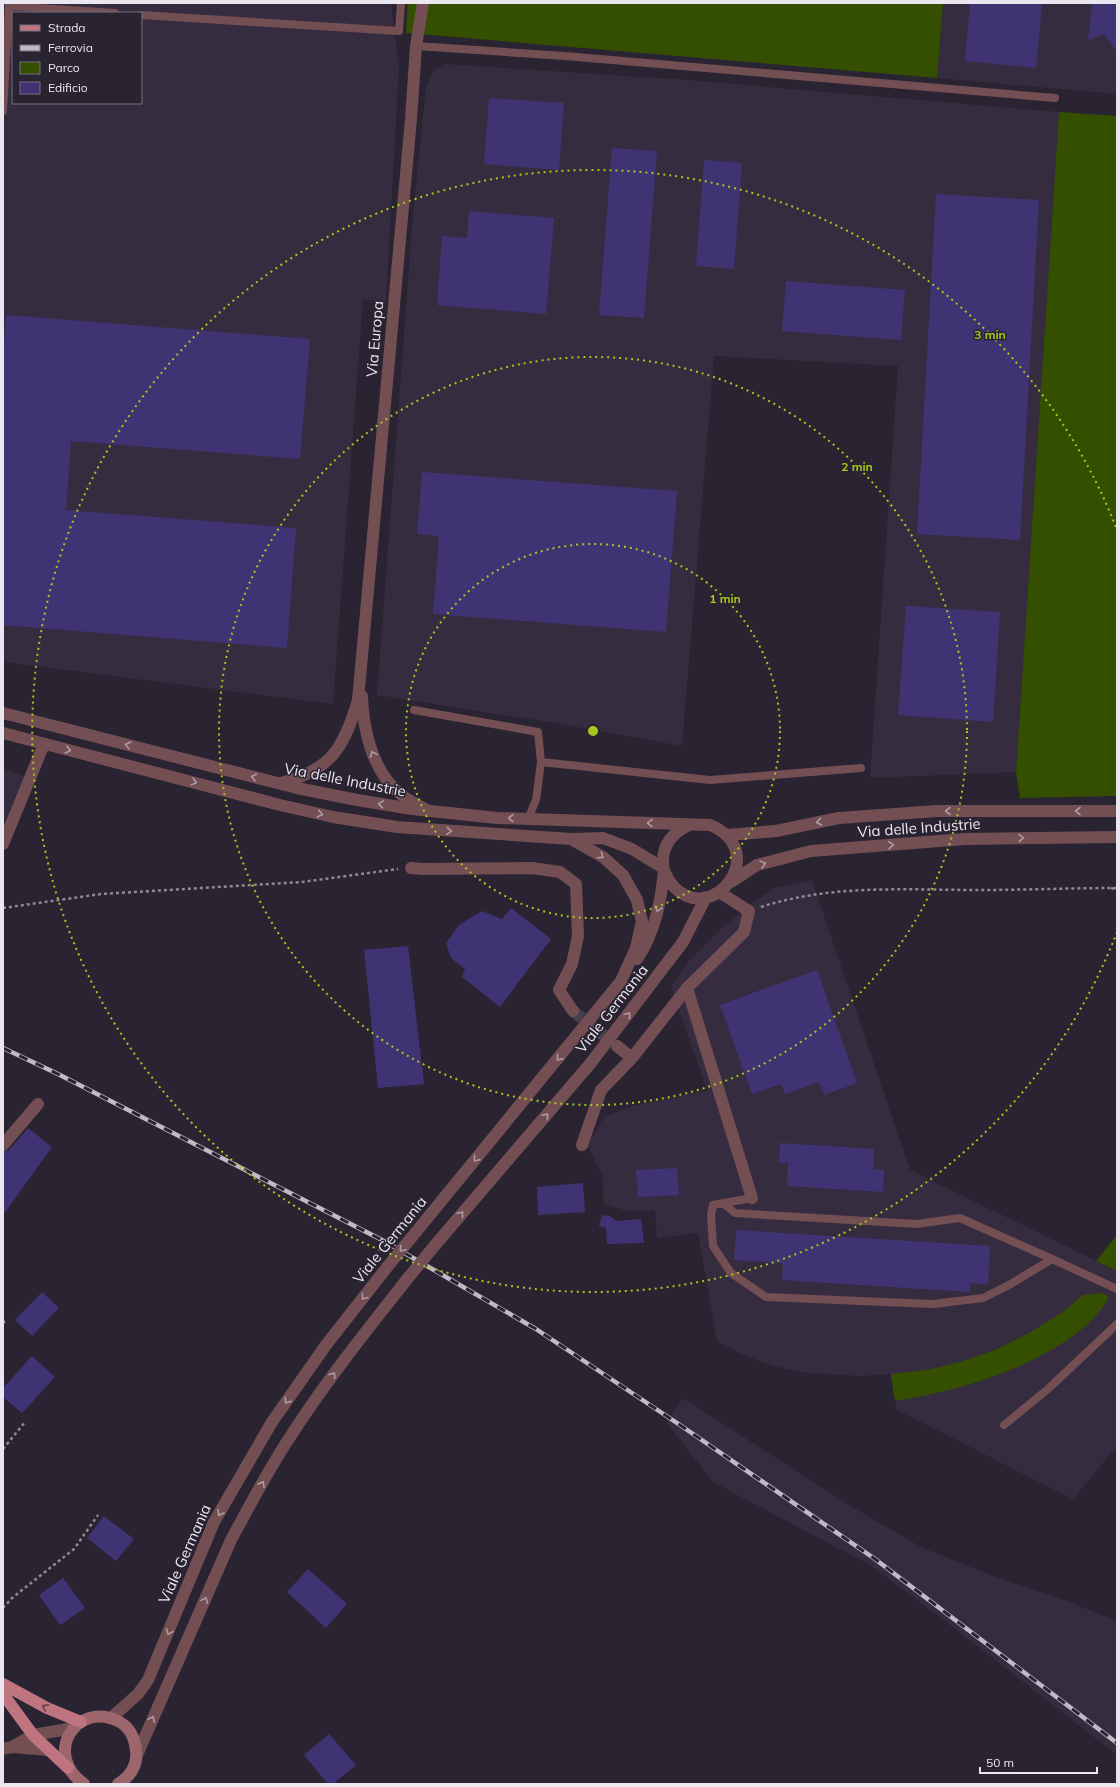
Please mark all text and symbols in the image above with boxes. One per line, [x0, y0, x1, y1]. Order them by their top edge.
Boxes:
legend [12, 12, 142, 104]
text: Strada [48, 20, 86, 35]
text: Ferrovia [48, 40, 93, 55]
text: Parco [48, 60, 80, 75]
text: Edificio [48, 80, 88, 95]
street label: Via Europa [362, 300, 387, 378]
text: 3 min [974, 327, 1006, 342]
text: 2 min [841, 459, 873, 474]
text: 1 min [709, 591, 741, 606]
centre of rings [586, 724, 600, 738]
one-way arrow [125, 741, 132, 750]
one-way arrow [65, 745, 71, 753]
one-way arrow [370, 751, 378, 758]
street label: Via delle Industrie [283, 758, 408, 801]
one-way arrow [251, 773, 258, 781]
one-way arrow [190, 777, 197, 786]
one-way arrow [378, 800, 385, 809]
one-way arrow [945, 807, 951, 815]
one-way arrow [1075, 807, 1081, 815]
one-way arrow [317, 810, 323, 818]
one-way arrow [508, 814, 514, 822]
street label: Via delle Industrie [857, 814, 981, 841]
one-way arrow [816, 818, 822, 826]
one-way arrow [647, 819, 653, 827]
one-way arrow [446, 826, 452, 835]
one-way arrow [1018, 834, 1024, 843]
one-way arrow [888, 841, 895, 850]
one-way arrow [597, 851, 604, 858]
one-way arrow [760, 860, 767, 869]
one-way arrow [654, 906, 663, 913]
street label: Viale Germania [571, 961, 652, 1057]
one-way arrow [623, 1013, 630, 1020]
one-way arrow [556, 1054, 563, 1061]
one-way arrow [541, 1113, 548, 1121]
one-way arrow [474, 1154, 481, 1161]
street label: Viale Germania [349, 1192, 431, 1287]
one-way arrow [456, 1212, 463, 1219]
one-way arrow [399, 1244, 406, 1252]
one-way arrow [362, 1292, 369, 1299]
one-way arrow [328, 1372, 336, 1379]
one-way arrow [285, 1397, 292, 1404]
one-way arrow [258, 1481, 265, 1488]
street label: Viale Germania [154, 1501, 215, 1606]
one-way arrow [217, 1509, 224, 1516]
one-way arrow [200, 1597, 208, 1604]
one-way arrow [165, 1629, 173, 1636]
one-way arrow [42, 1704, 49, 1712]
one-way arrow [148, 1716, 156, 1723]
scale bar [980, 1749, 1097, 1775]
text: 50 m [986, 1755, 1014, 1770]

